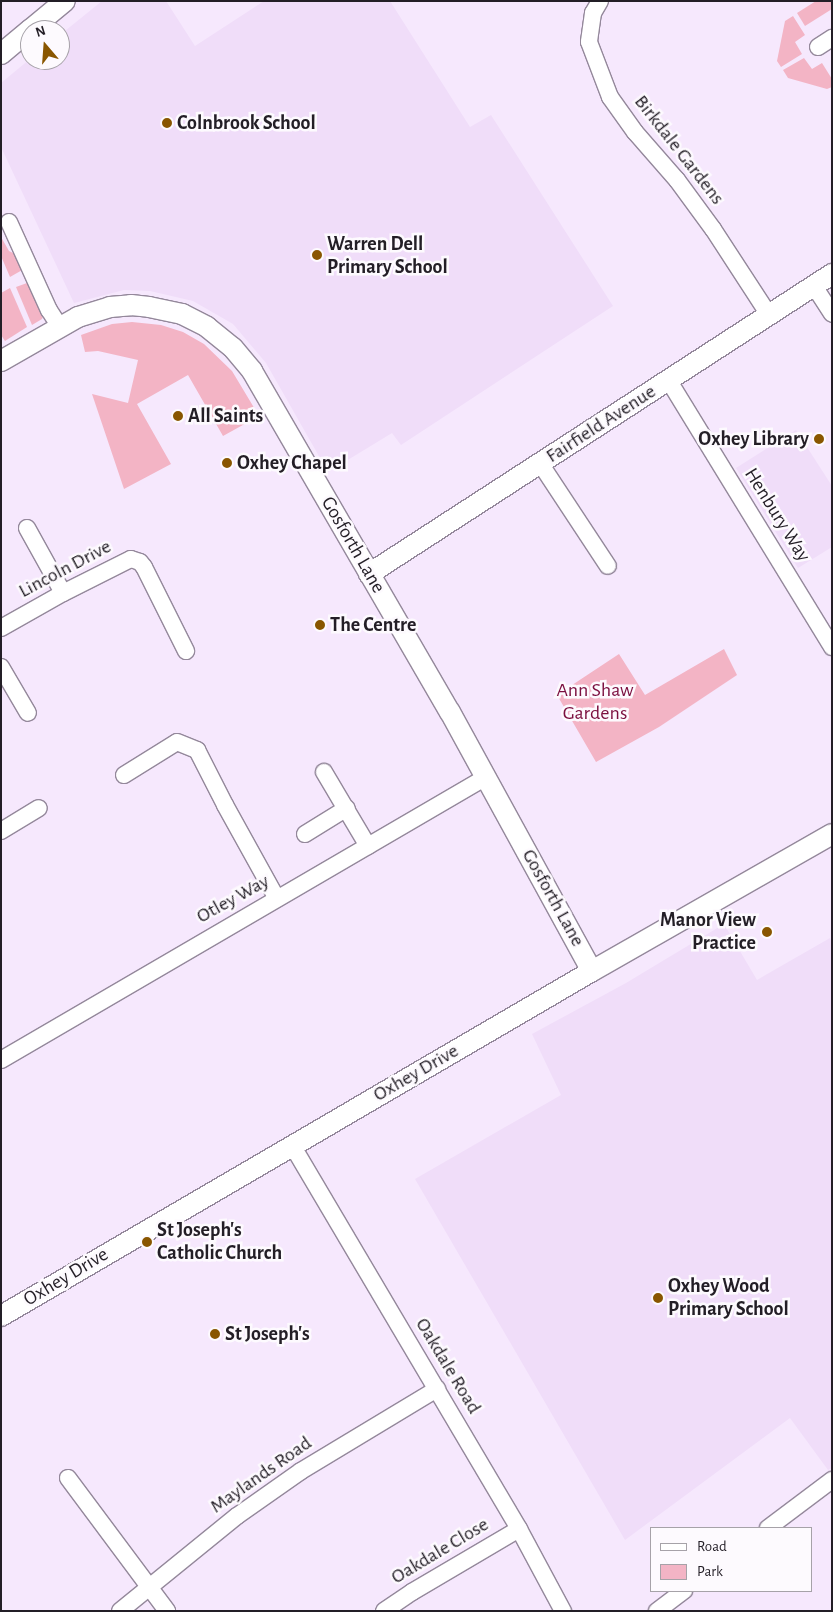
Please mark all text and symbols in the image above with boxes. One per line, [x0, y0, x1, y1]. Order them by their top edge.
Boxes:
north arrow [20, 20, 70, 70]
text: N [34, 24, 47, 40]
street label: Birkdale Gardens [629, 90, 729, 210]
place label: Colnbrook School [177, 111, 316, 135]
marker: Colnbrook School [161, 117, 173, 129]
place label: Warren Dell Primary School [327, 232, 448, 279]
marker: Warren Dell Primary School [311, 249, 323, 261]
street label: Fairfield Avenue [542, 380, 660, 468]
place label: All Saints [188, 404, 263, 428]
marker: All Saints [172, 410, 184, 422]
place label: Oxhey Library [698, 427, 809, 451]
marker: Oxhey Library [813, 433, 825, 445]
place label: Oxhey Chapel [237, 451, 347, 475]
marker: Oxhey Chapel [221, 457, 233, 469]
street label: Henbury Way [739, 464, 815, 566]
street label: Gosforth Lane [316, 492, 390, 598]
street label: Lincoln Drive [15, 535, 115, 603]
place label: The Centre [330, 613, 416, 637]
marker: The Centre [314, 619, 326, 631]
park label: Ann Shaw Gardens [556, 679, 634, 726]
street label: Gosforth Lane [516, 845, 590, 951]
street label: Otley Way [192, 869, 274, 929]
place label: Manor View Practice [660, 908, 756, 955]
marker: Manor View Practice [760, 925, 774, 939]
street label: Oxhey Drive [369, 1039, 463, 1107]
place label: St Joseph's Catholic Church [157, 1218, 282, 1265]
marker: St Joseph's Catholic Church [141, 1236, 153, 1248]
street label: Oxhey Drive [19, 1242, 113, 1312]
place label: Oxhey Wood Primary School [668, 1274, 789, 1321]
marker: Oxhey Wood Primary School [652, 1292, 664, 1304]
street label: Oakdale Road [410, 1314, 486, 1418]
place label: St Joseph's [225, 1322, 310, 1346]
marker: St Joseph's [209, 1328, 221, 1340]
street label: Maylands Road [206, 1431, 316, 1519]
street label: Oakdale Close [387, 1512, 493, 1590]
legend [650, 1527, 813, 1592]
text: Road [697, 1539, 727, 1554]
text: Park [697, 1564, 723, 1579]

